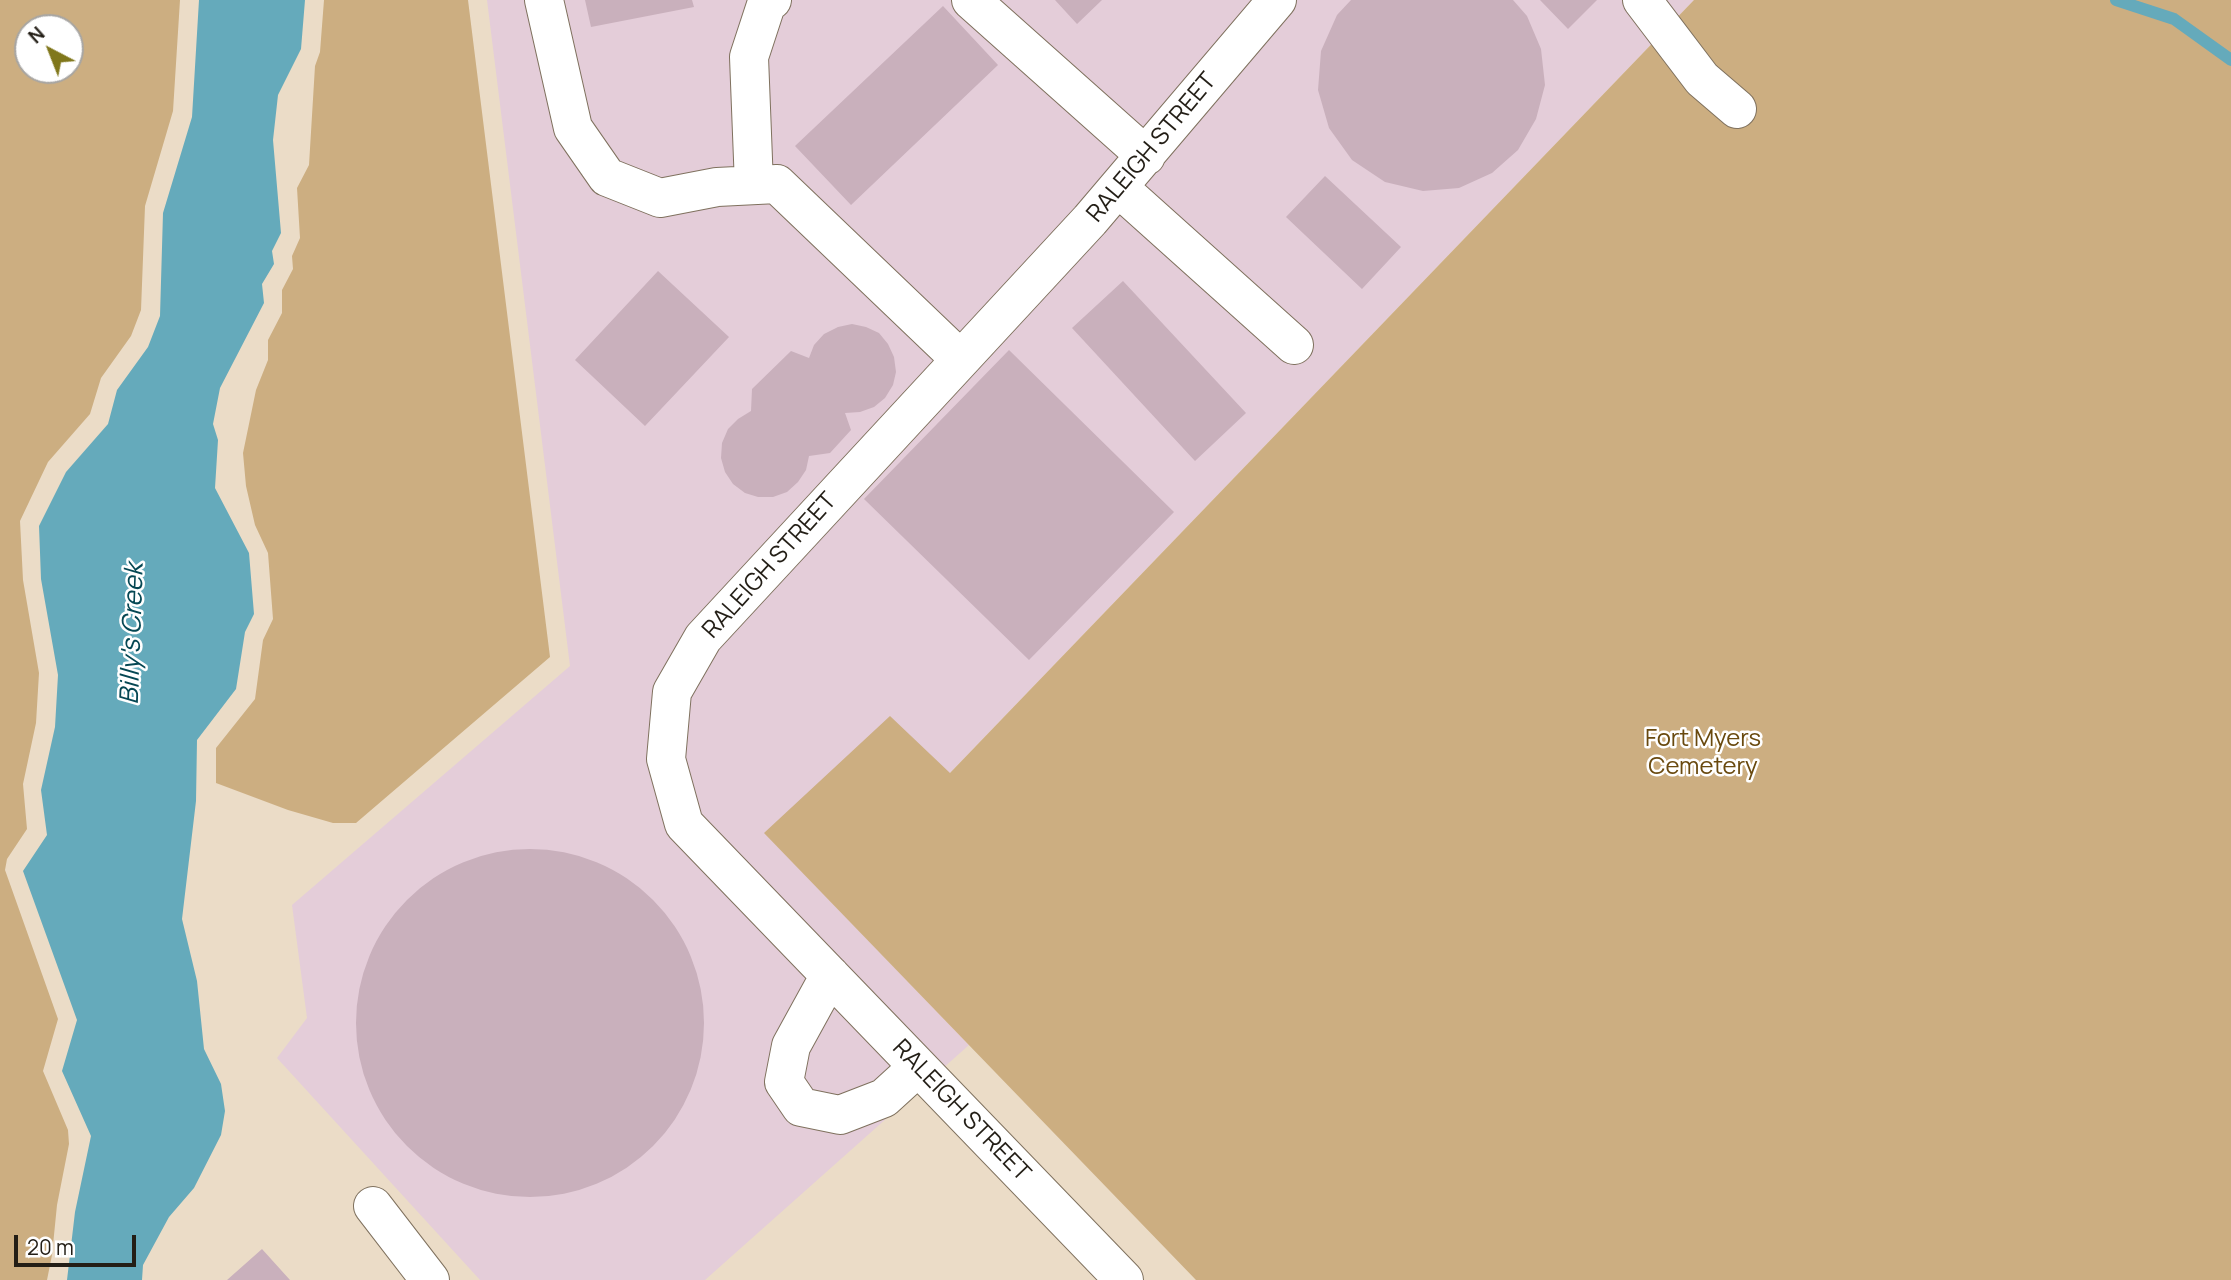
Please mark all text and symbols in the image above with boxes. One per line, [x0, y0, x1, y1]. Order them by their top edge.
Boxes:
north arrow [14, 14, 84, 84]
text: N [23, 21, 50, 49]
street label: RALEIGH STREET [1081, 68, 1223, 228]
street label: RALEIGH STREET [697, 487, 843, 645]
water label: Billy's Creek [115, 563, 151, 705]
park label: Fort Myers Cemetery [1645, 725, 1761, 781]
street label: RALEIGH STREET [886, 1034, 1036, 1188]
scale bar [18, 1220, 140, 1264]
text: 20 m [27, 1233, 74, 1261]

